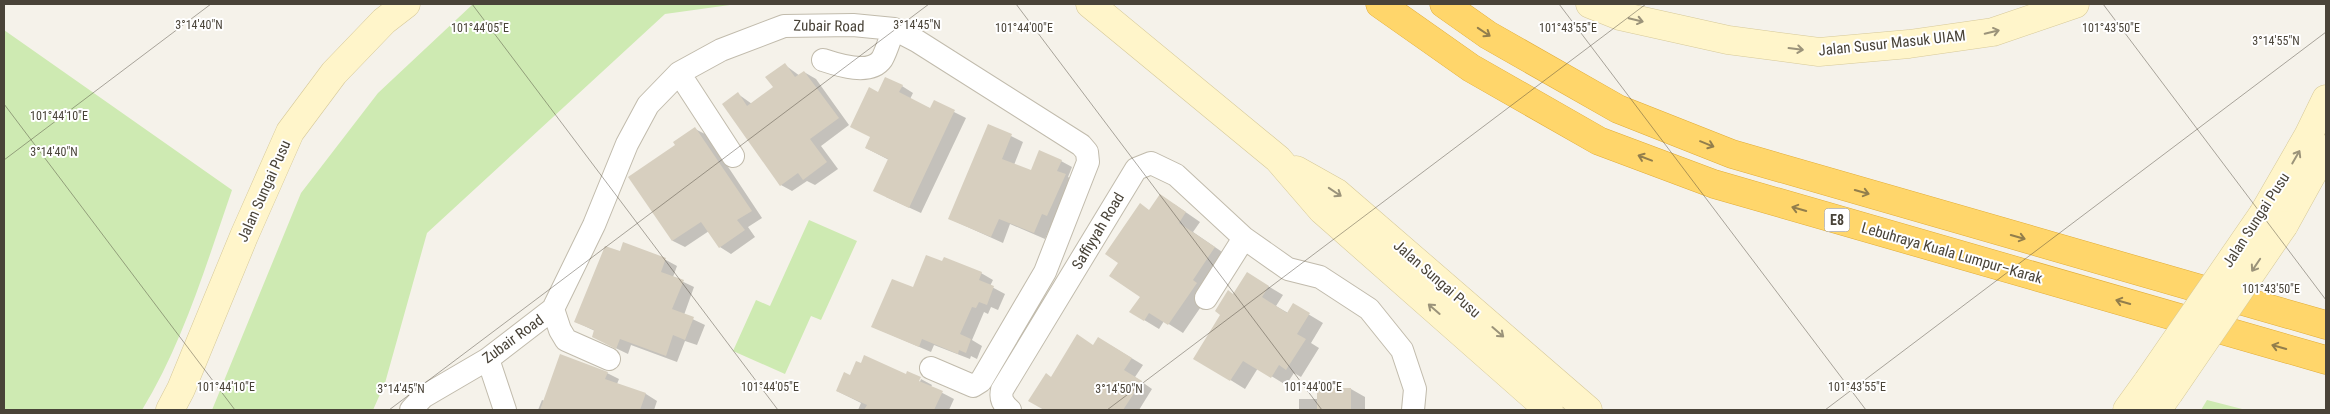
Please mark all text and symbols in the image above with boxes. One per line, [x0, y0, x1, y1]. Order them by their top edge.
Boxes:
street label: Zubair Road [793, 16, 865, 36]
one-way arrow [1627, 16, 1643, 25]
text: 3°14'40"N [175, 18, 223, 32]
text: 3°14'45"N [893, 18, 941, 32]
text: 101°44'05"E [451, 21, 509, 35]
text: 101°44'00"E [995, 21, 1053, 35]
text: 101°43'55"E [1539, 21, 1597, 35]
text: 101°43'50"E [2082, 21, 2140, 35]
street label: Jalan Susur Masuk UIAM [1817, 26, 1967, 60]
one-way arrow [1477, 27, 1491, 37]
one-way arrow [1983, 27, 1999, 36]
text: 3°14'55"N [2252, 34, 2300, 48]
one-way arrow [1787, 44, 1803, 54]
text: 101°44'10"E [30, 109, 88, 123]
street label: Jalan Sungai Pusu [234, 137, 294, 245]
one-way arrow [1699, 141, 1714, 150]
text: 3°14'40"N [30, 145, 78, 159]
one-way arrow [2291, 149, 2301, 164]
one-way arrow [1638, 153, 1653, 162]
street label: Jalan Sungai Pusu [2219, 169, 2293, 271]
one-way arrow [1853, 187, 1869, 197]
one-way arrow [1327, 188, 1341, 198]
street label: Saffiyyah Road [1068, 189, 1128, 273]
one-way arrow [1791, 203, 1807, 213]
road number: E8 [1824, 208, 1850, 232]
street label: Lebuhraya Kuala Lumpur–Karak [1859, 219, 2045, 288]
one-way arrow [2010, 232, 2026, 242]
street label: Jalan Sungai Pusu [1390, 236, 1484, 322]
one-way arrow [2251, 258, 2261, 272]
text: 101°43'50"E [2242, 282, 2300, 296]
one-way arrow [2116, 297, 2132, 306]
one-way arrow [1428, 303, 1441, 314]
street label: Zubair Road [479, 311, 547, 367]
one-way arrow [1491, 326, 1504, 338]
one-way arrow [2272, 342, 2288, 351]
text: 101°44'10"E [197, 380, 255, 394]
text: 101°44'05"E [741, 380, 799, 394]
text: 101°44'00"E [1284, 380, 1342, 394]
text: 101°43'55"E [1828, 380, 1886, 394]
text: 3°14'45"N [377, 382, 425, 396]
text: 3°14'50"N [1095, 382, 1143, 396]

